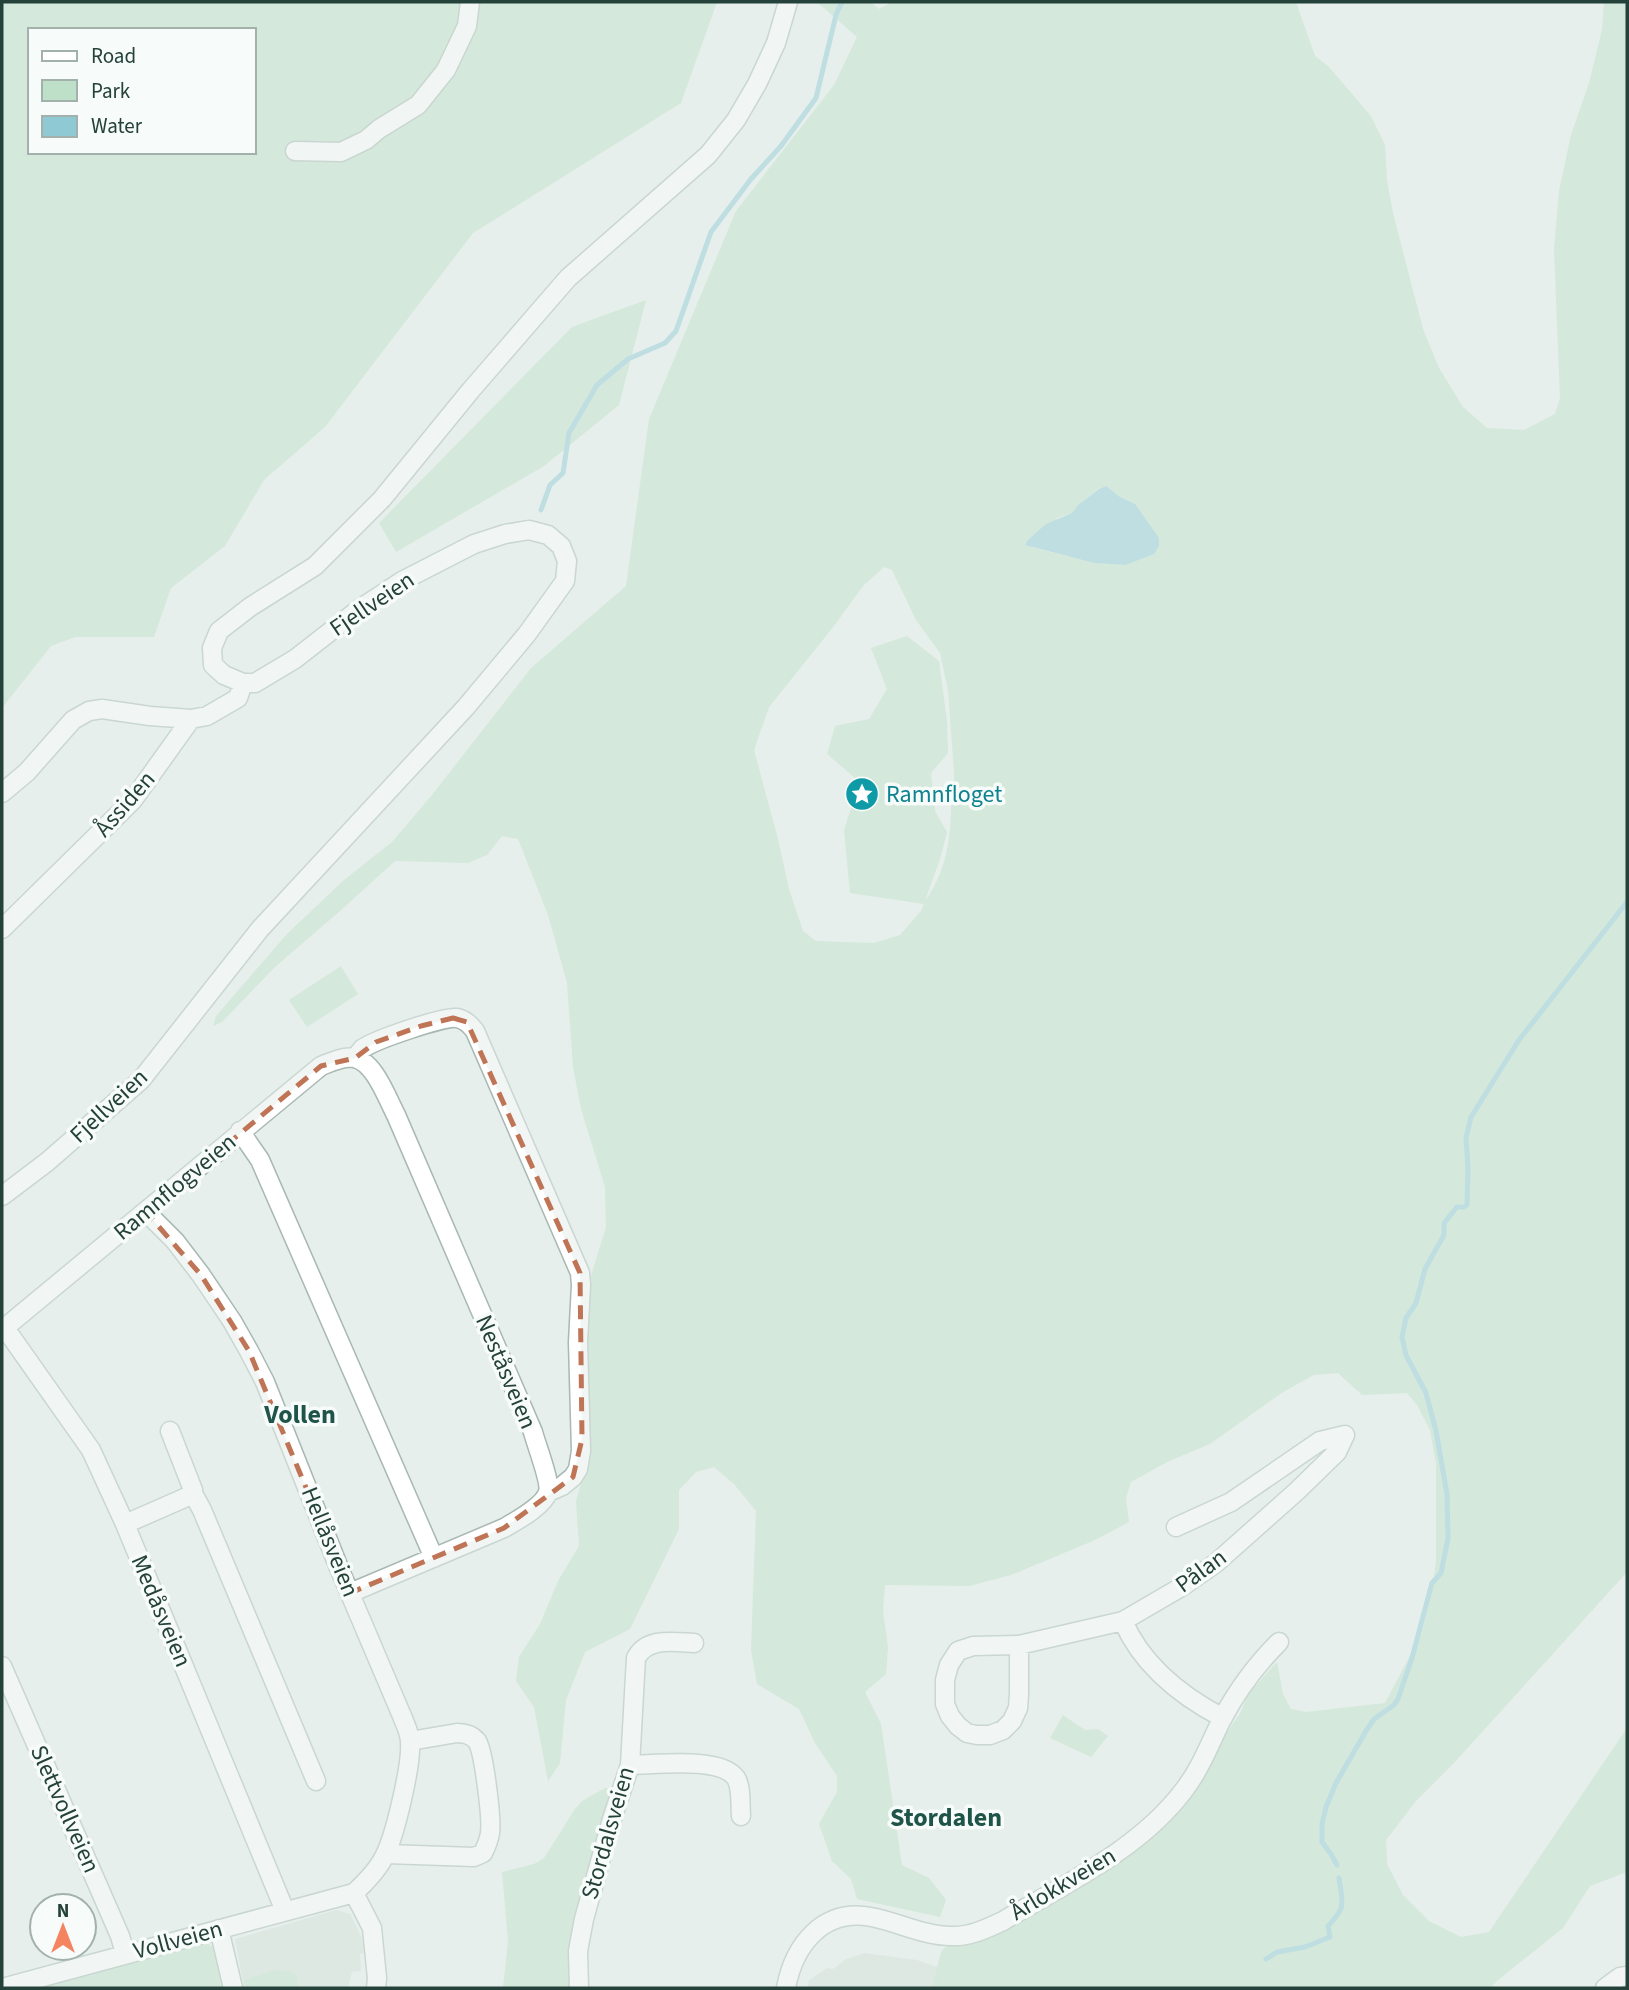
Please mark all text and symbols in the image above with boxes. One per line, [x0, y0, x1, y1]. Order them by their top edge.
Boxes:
legend [28, 28, 256, 154]
text: Road [91, 41, 136, 71]
text: Park [91, 76, 131, 106]
text: Water [91, 111, 143, 141]
street label: Fjellveien [322, 563, 422, 645]
street label: Åssiden [86, 763, 164, 845]
place icon: Ramnfloget [843, 775, 881, 813]
place label: Ramnfloget [886, 777, 1002, 812]
street label: Fjellveien [62, 1061, 156, 1151]
street label: Ramnflogveien [106, 1125, 244, 1249]
street label: Neståsveien [466, 1310, 546, 1434]
district label: Vollen [263, 1396, 336, 1433]
street label: Hellåsveien [292, 1482, 368, 1602]
street label: Pålan [1168, 1540, 1234, 1602]
street label: Medåsveien [122, 1549, 200, 1673]
street label: Slettvollveien [21, 1739, 109, 1879]
street label: Stordalsveien [572, 1762, 644, 1904]
district label: Stordalen [890, 1799, 1002, 1836]
street label: Årlokkveien [1003, 1839, 1123, 1929]
north arrow [28, 1892, 98, 1962]
text: N [57, 1898, 69, 1925]
street label: Vollveien [129, 1911, 227, 1969]

